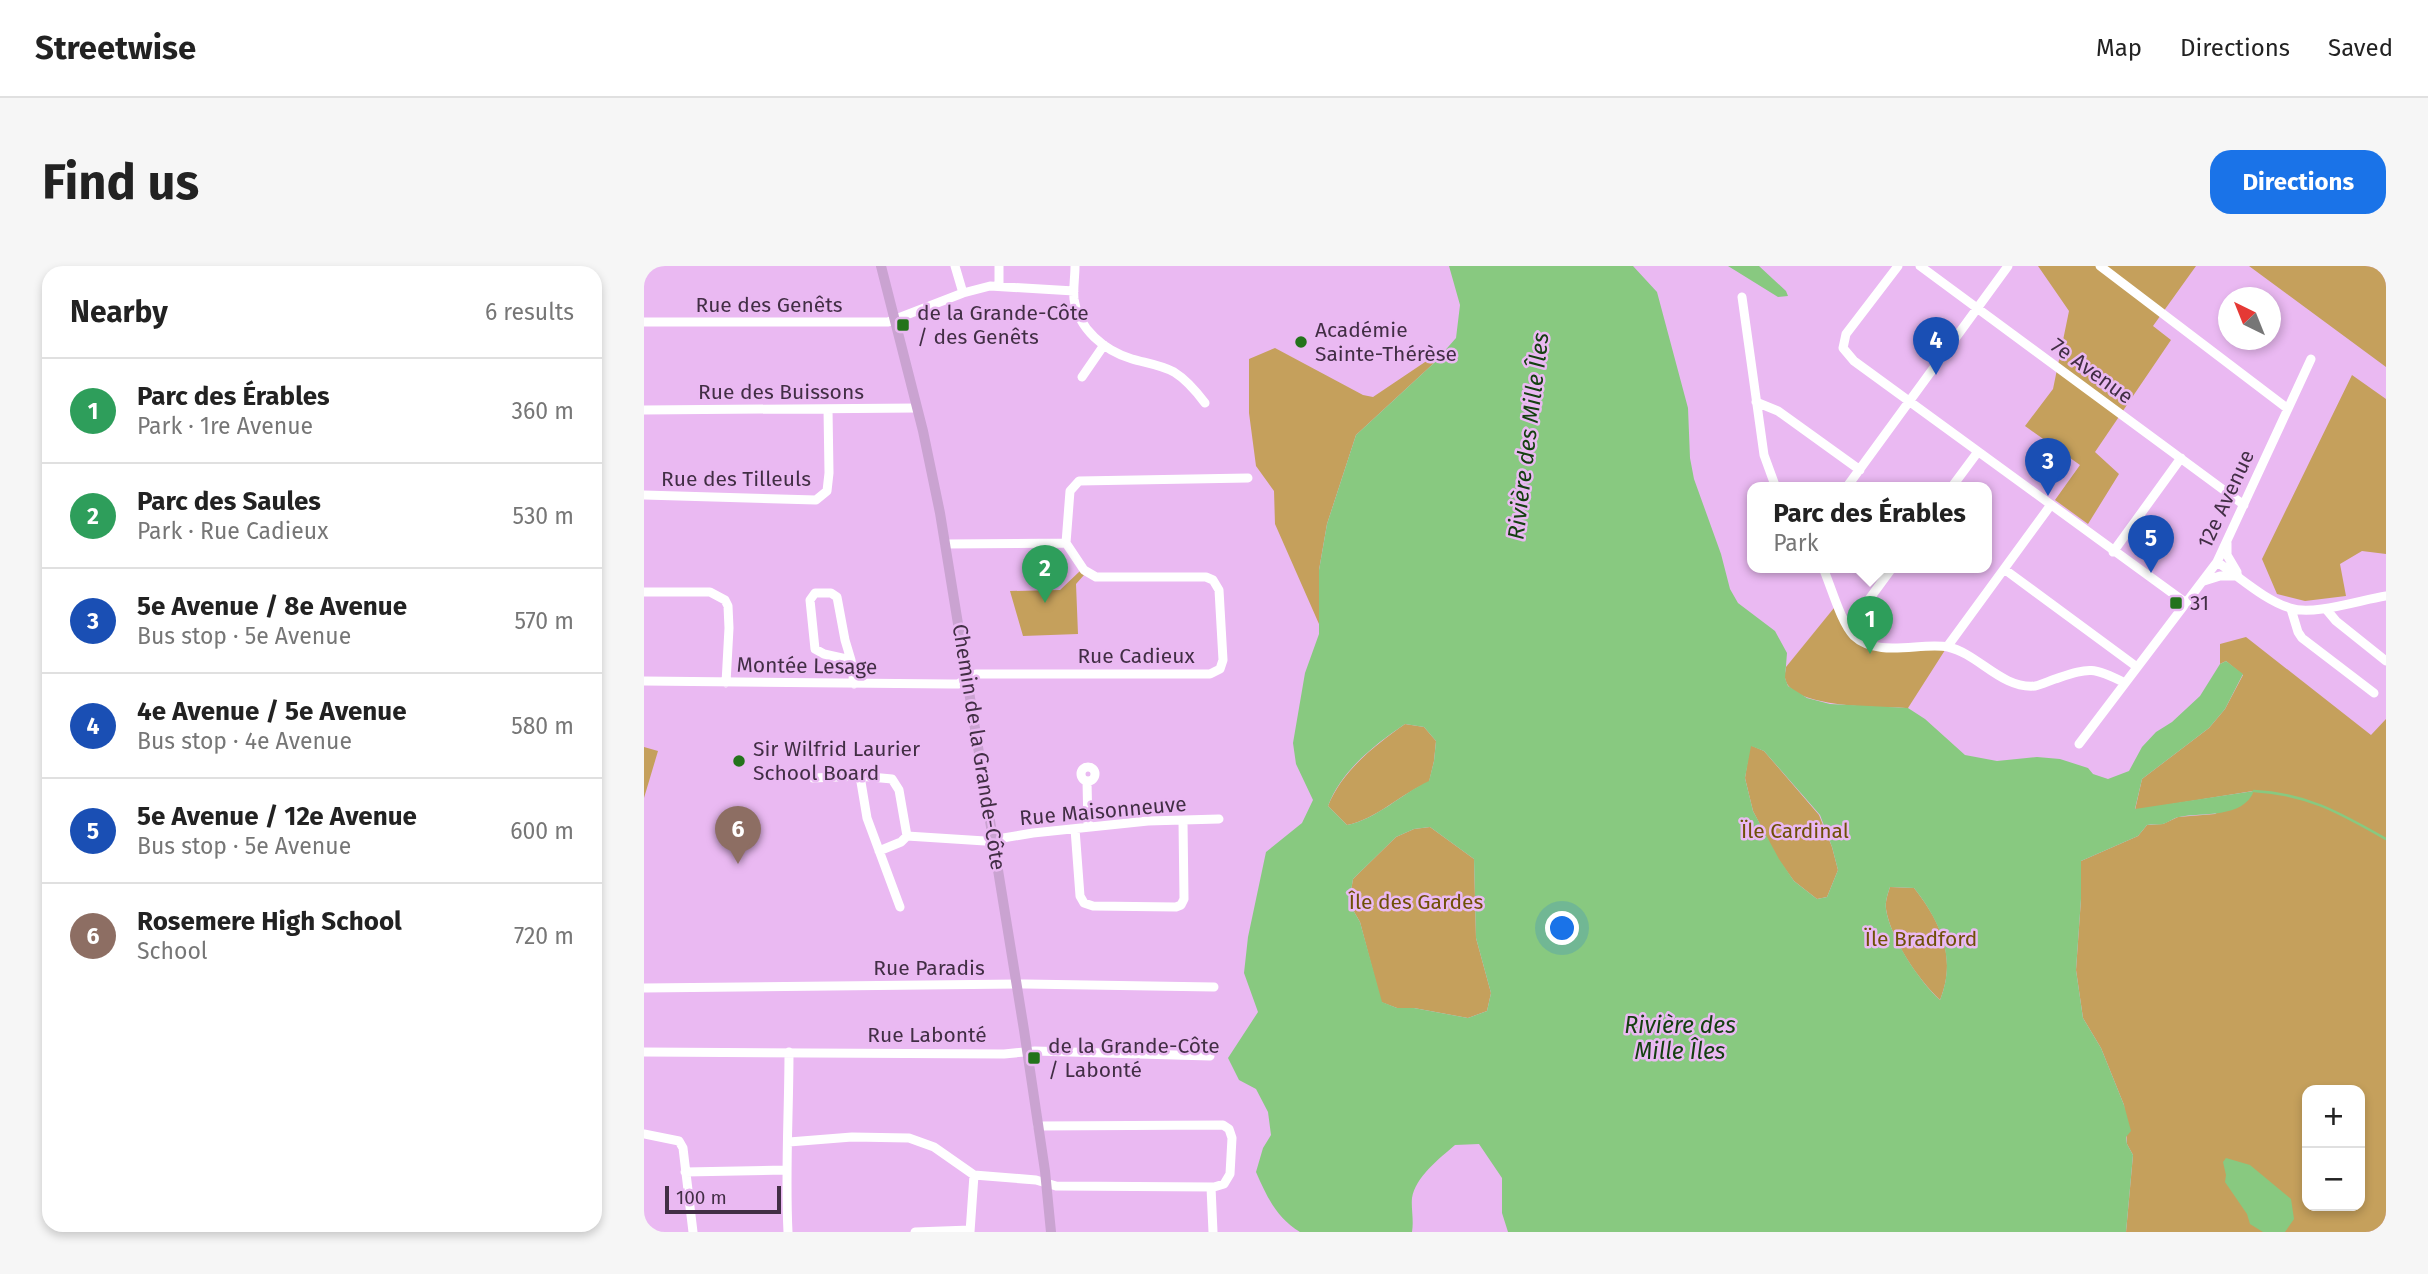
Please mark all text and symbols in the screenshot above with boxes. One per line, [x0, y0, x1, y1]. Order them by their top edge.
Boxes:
text: Streetwise [35, 28, 196, 68]
text: Map [2096, 34, 2142, 62]
text: Directions [2180, 34, 2290, 62]
text: Saved [2328, 34, 2393, 62]
button: Directions [2210, 150, 2386, 214]
text: Find us [42, 153, 199, 212]
north arrow [2218, 287, 2281, 350]
street label: Rue des Genêts [695, 292, 843, 318]
text: Nearby [70, 294, 168, 330]
text: 6 results [485, 298, 574, 326]
place label: de la Grande-Côte / des Genêts [917, 300, 1089, 350]
marker: de la Grande-Côte / des Genêts [895, 317, 911, 333]
place label: Académie Sainte-Thérèse [1315, 317, 1457, 367]
pin: 4 [1913, 317, 1959, 375]
water label: Rivière des Mille Îles [1501, 330, 1555, 541]
street label: 7e Avenue [2046, 332, 2138, 410]
marker: Académie Sainte-Thérèse [1293, 334, 1309, 350]
street label: Rue des Buissons [698, 379, 864, 405]
text: Parc des Érables [137, 381, 330, 412]
text: 1 [88, 397, 98, 425]
text: 360 m [512, 397, 574, 425]
text: Park · 1re Avenue [137, 412, 313, 440]
pin: 3 [2025, 438, 2071, 496]
street label: 12e Avenue [2192, 446, 2260, 552]
street label: Rue des Tilleuls [661, 466, 811, 492]
popup [1747, 482, 1992, 573]
text: Parc des Saules [137, 486, 321, 517]
text: Parc des Érables [1773, 498, 1966, 529]
text: 2 [87, 502, 99, 530]
text: 530 m [513, 502, 574, 530]
pin: 5 [2128, 515, 2174, 573]
text: Park · Rue Cadieux [137, 517, 328, 545]
text: Park [1773, 529, 1818, 557]
pin: 2 [1022, 545, 1068, 603]
place label: 31 [2190, 590, 2209, 616]
text: 5e Avenue / 8e Avenue [137, 591, 407, 622]
marker: 31 [2168, 595, 2184, 611]
pin: 1 [1847, 596, 1893, 654]
text: 3 [87, 607, 99, 635]
text: 570 m [514, 607, 574, 635]
text: Bus stop · 5e Avenue [137, 622, 351, 650]
street label: Chemin de la Grande-Côte [947, 622, 1011, 872]
street label: Rue Cadieux [1077, 643, 1195, 669]
street label: Montée Lesage [736, 652, 878, 680]
text: 4e Avenue / 5e Avenue [137, 696, 407, 727]
text: 4 [87, 712, 100, 740]
text: 580 m [511, 712, 574, 740]
text: Bus stop · 4e Avenue [137, 727, 352, 755]
place label: Sir Wilfrid Laurier School Board [753, 736, 920, 786]
marker: Sir Wilfrid Laurier School Board [731, 753, 747, 769]
street label: Rue Maisonneuve [1018, 791, 1188, 831]
text: 5e Avenue / 12e Avenue [137, 801, 417, 832]
pin: 6 [715, 806, 761, 864]
text: 5 [87, 817, 99, 845]
text: 600 m [510, 817, 574, 845]
park label: Ïle Cardinal [1740, 818, 1849, 844]
text: Bus stop · 5e Avenue [137, 832, 351, 860]
park label: Île des Gardes [1348, 889, 1483, 915]
text: Rosemere High School [137, 906, 402, 937]
your location [1545, 911, 1579, 945]
text: 6 [87, 922, 99, 950]
text: 720 m [514, 922, 574, 950]
park label: Ïle Bradford [1864, 926, 1977, 952]
text: School [137, 937, 208, 965]
street label: Rue Paradis [873, 955, 985, 981]
water label: Rivière des Mille Îles [1624, 1011, 1736, 1065]
street label: Rue Labonté [867, 1022, 987, 1048]
place label: de la Grande-Côte / Labonté [1048, 1033, 1220, 1083]
marker: de la Grande-Côte / Labonté [1026, 1050, 1042, 1066]
map controls [2302, 1085, 2365, 1211]
button: + [2302, 1085, 2365, 1148]
button: − [2302, 1148, 2365, 1211]
scale bar [665, 1183, 780, 1215]
text: 100 m [676, 1186, 727, 1209]

